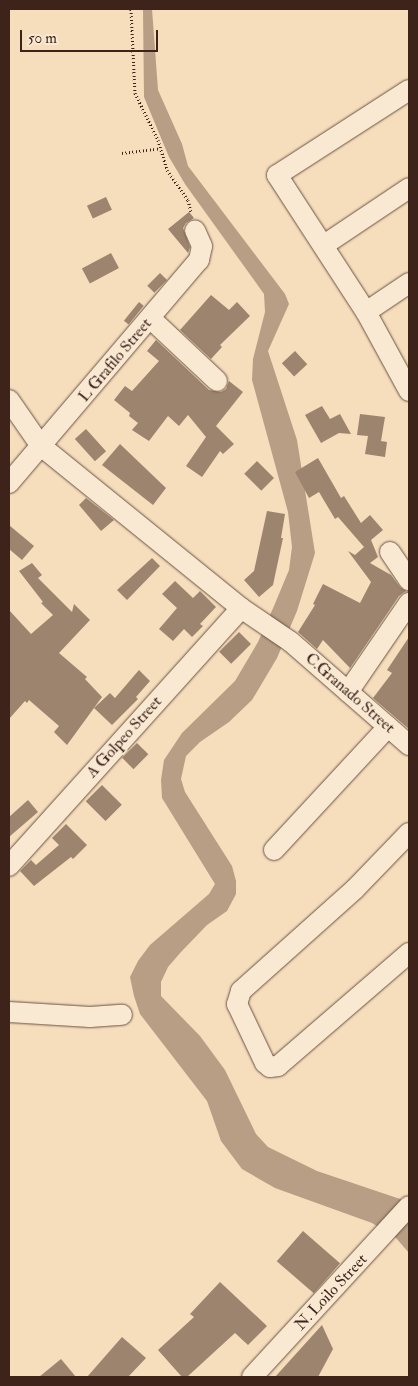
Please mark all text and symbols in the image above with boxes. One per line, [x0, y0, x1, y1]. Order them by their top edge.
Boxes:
scale bar [22, 20, 160, 52]
text: 50 m [28, 29, 57, 48]
street label: L Grafilo Street [74, 314, 156, 406]
street label: C.Granado Street [301, 649, 399, 737]
street label: A Golpeo Street [82, 692, 166, 782]
street label: N. Loilo Street [291, 1250, 371, 1334]

